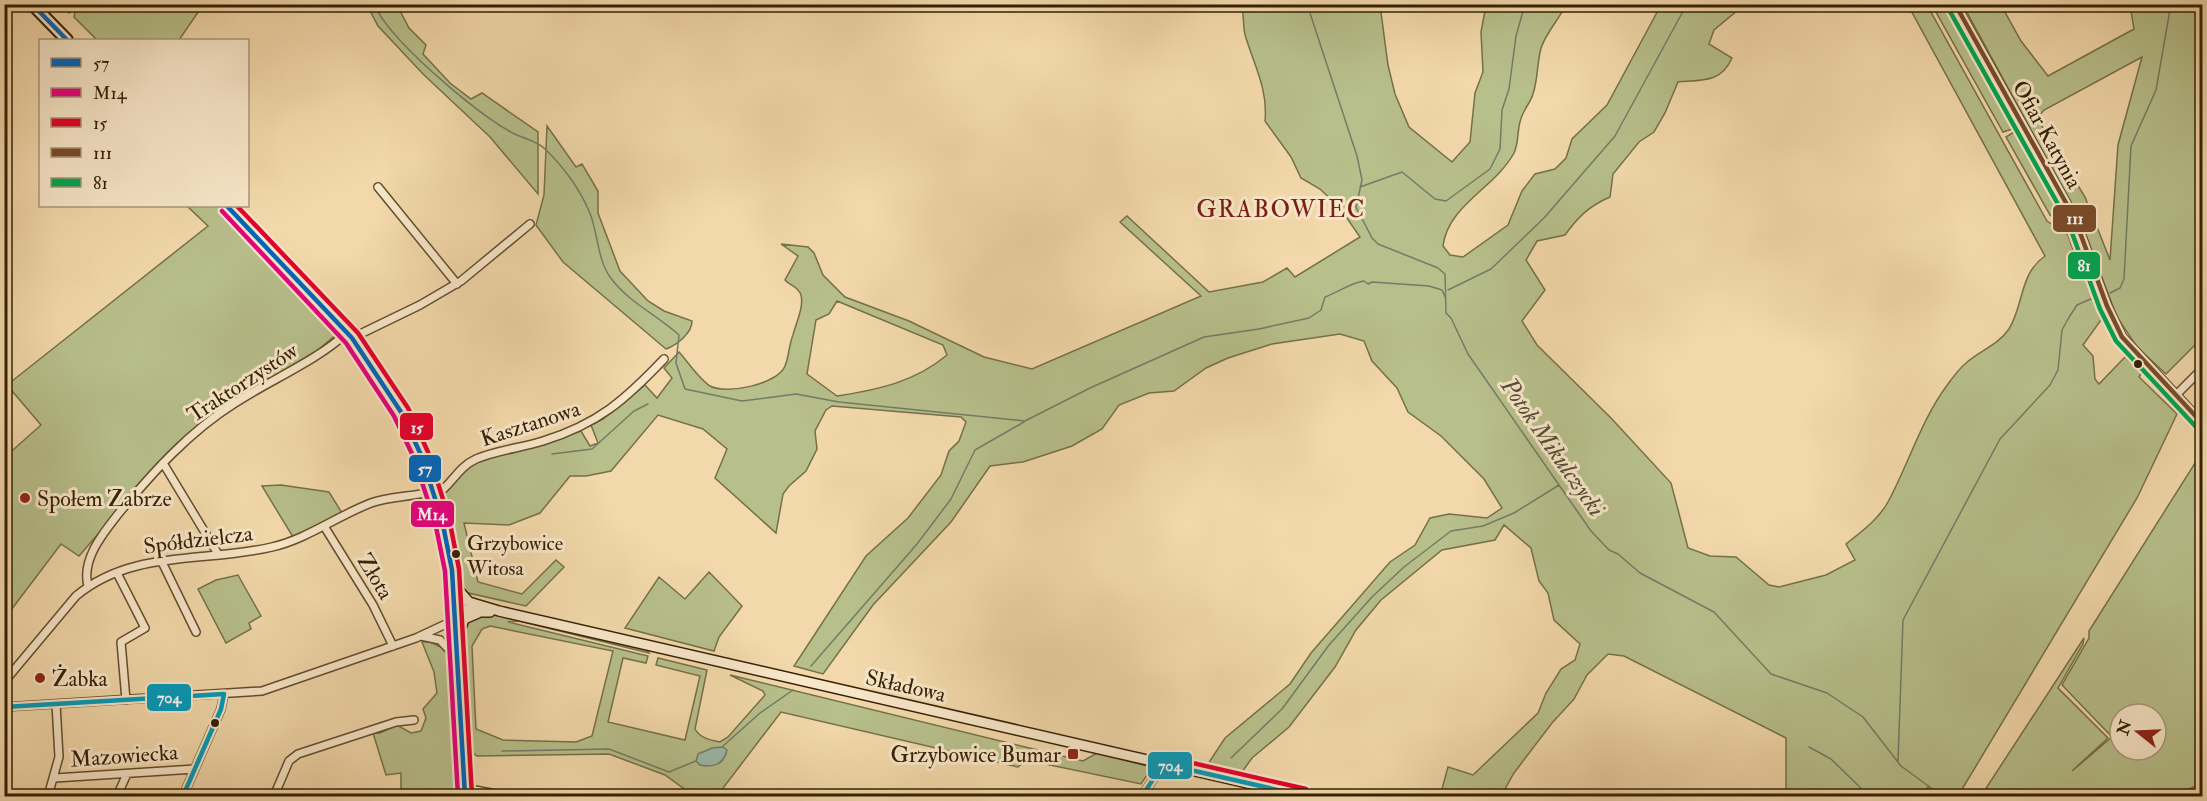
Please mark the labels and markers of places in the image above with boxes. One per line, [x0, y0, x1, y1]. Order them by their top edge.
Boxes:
unlabelled marker [2132, 358, 2144, 370]
place label: Społem Zabrze [37, 485, 172, 514]
marker: Społem Zabrze [18, 491, 32, 505]
place label: Grzybowice Witosa [466, 531, 563, 581]
marker: Grzybowice Witosa [450, 548, 462, 560]
place label: Żabka [52, 664, 109, 693]
marker: Żabka [33, 671, 47, 685]
unlabelled marker [209, 717, 221, 729]
place label: Grzybowice Bumar [891, 741, 1062, 769]
marker: Grzybowice Bumar [1066, 747, 1080, 761]

